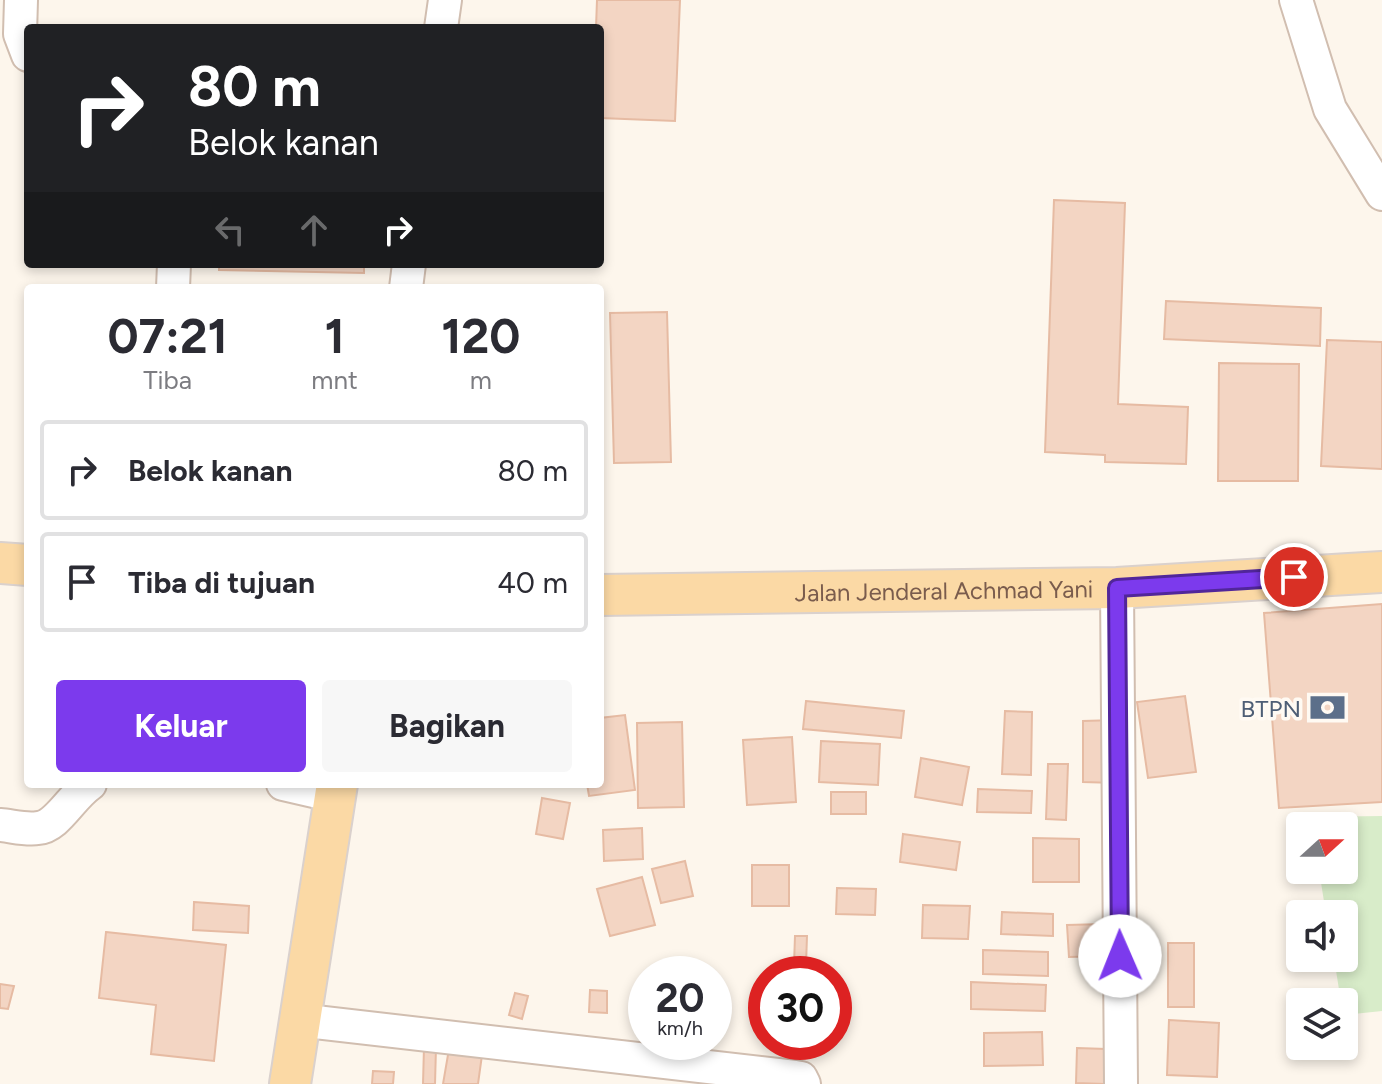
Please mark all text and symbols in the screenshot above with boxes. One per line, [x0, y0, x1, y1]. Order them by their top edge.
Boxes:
text: 80 m [188, 53, 321, 120]
icon: right [56, 56, 160, 160]
text: Belok kanan [188, 121, 379, 164]
icon: left [208, 208, 252, 252]
icon: ahead [292, 208, 336, 252]
icon: right [376, 208, 420, 252]
text: 07:21 [108, 307, 228, 365]
text: 1 [324, 307, 345, 365]
text: 120 [441, 307, 520, 365]
text: Tiba [143, 364, 192, 396]
text: mnt [311, 364, 358, 396]
text: m [470, 364, 492, 396]
icon: right [60, 448, 104, 492]
text: Belok kanan [128, 452, 293, 489]
text: 80 m [497, 452, 568, 489]
pin [1260, 543, 1328, 611]
icon: arrive [1272, 555, 1316, 599]
icon: arrive [60, 560, 104, 604]
text: Tiba di tujuan [128, 564, 315, 601]
text: 40 m [497, 564, 568, 601]
street label: Jalan Jenderal Achmad Yani [794, 574, 1093, 607]
button: Keluar [56, 680, 306, 772]
button: Bagikan [322, 680, 572, 772]
bank icon: BTPN [1308, 689, 1346, 727]
place label: BTPN [1241, 694, 1301, 723]
north arrow [1286, 812, 1358, 884]
map controls [1286, 812, 1358, 1060]
button: sound [1286, 900, 1358, 972]
position arrow [1078, 914, 1162, 998]
speed limit sign: 30 [748, 956, 852, 1060]
text: 20 [655, 974, 705, 1022]
button: layers [1286, 988, 1358, 1060]
text: km/h [657, 1016, 703, 1040]

